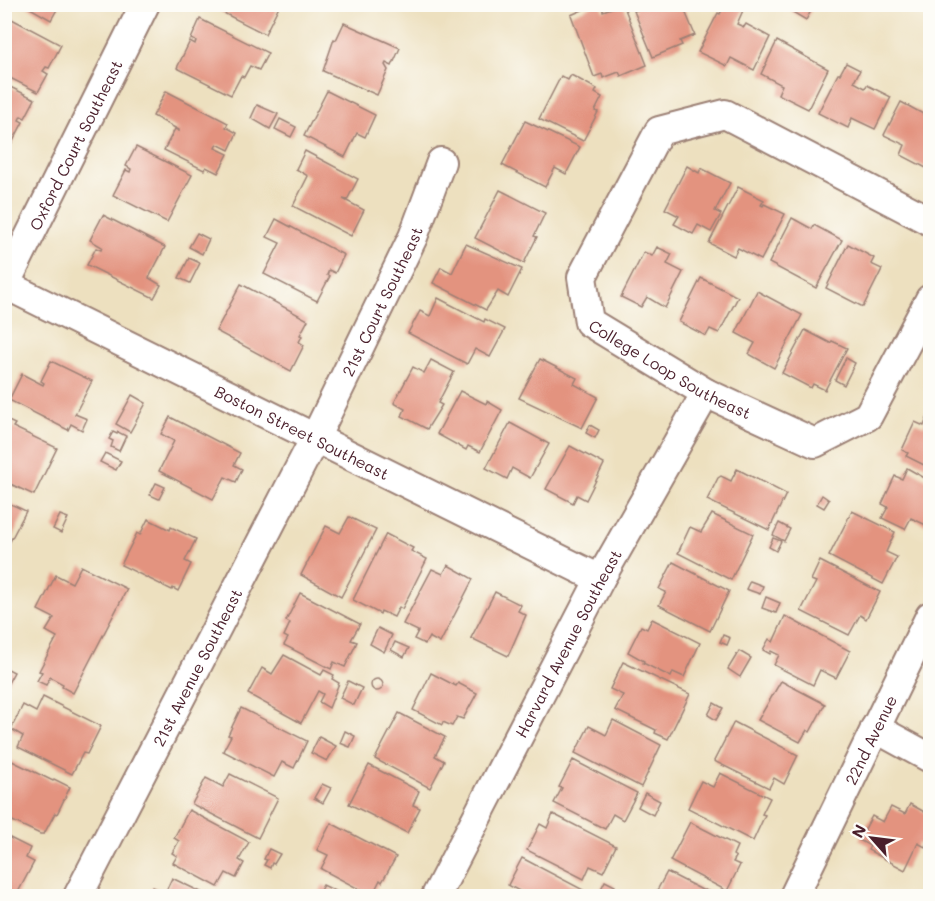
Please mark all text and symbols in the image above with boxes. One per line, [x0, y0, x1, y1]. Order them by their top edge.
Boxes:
street label: Oxford Court Southeast [24, 56, 126, 233]
street label: 21st Court Southeast [336, 223, 427, 379]
street label: College Loop Southeast [585, 314, 755, 423]
street label: Boston Street Southeast [212, 380, 393, 484]
street label: Harvard Avenue Southeast [509, 545, 625, 741]
street label: 21st Avenue Southeast [147, 584, 246, 749]
street label: 22nd Avenue [839, 691, 901, 788]
north arrow [842, 808, 902, 868]
text: N [846, 820, 870, 841]

